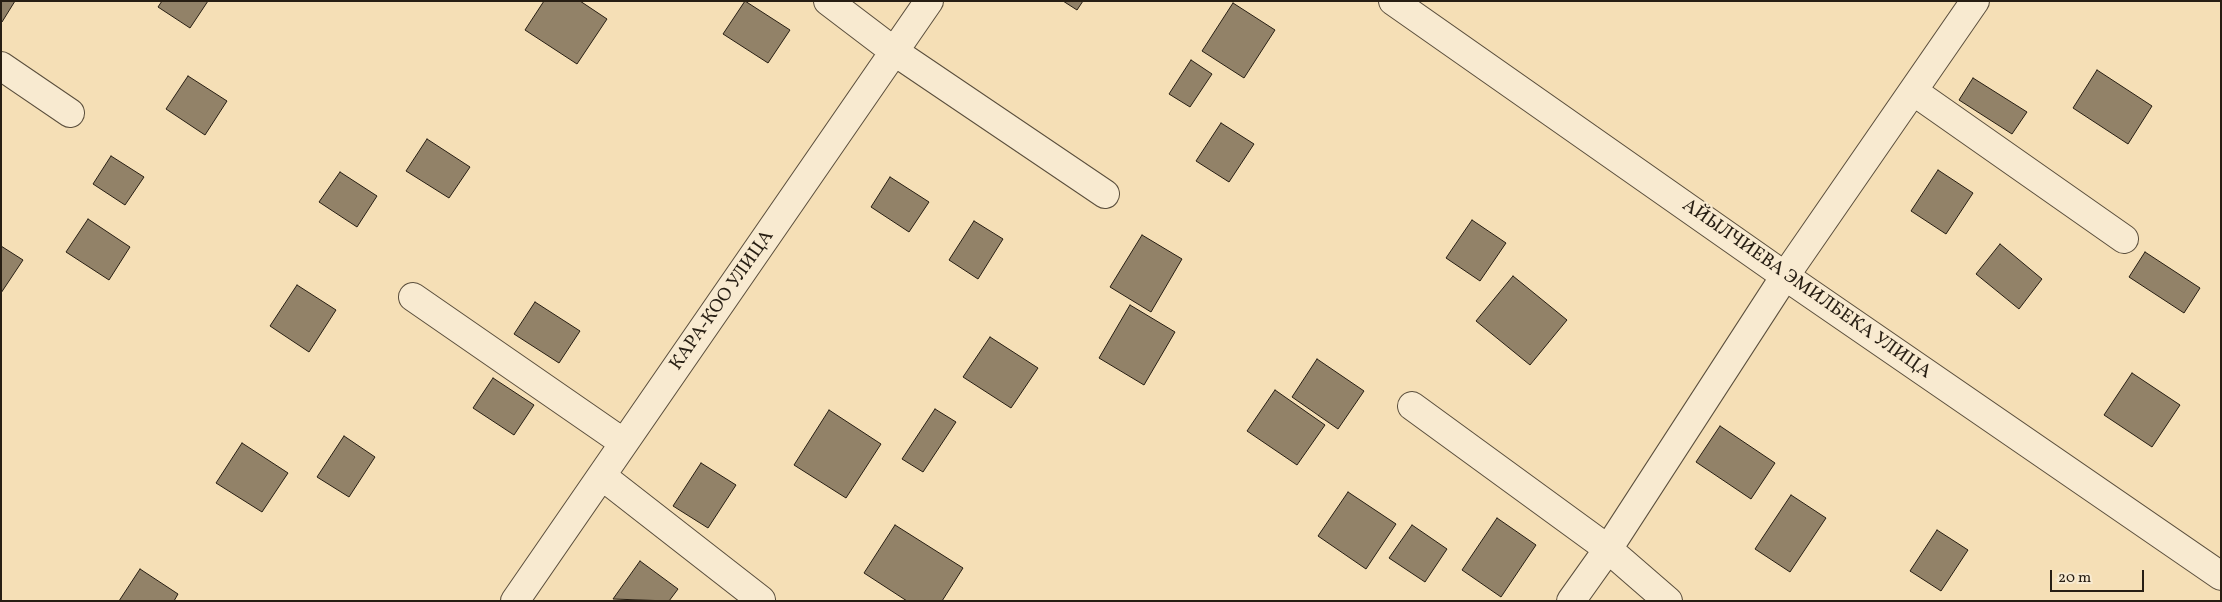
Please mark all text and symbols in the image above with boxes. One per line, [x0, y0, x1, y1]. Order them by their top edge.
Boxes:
street label: АЙЫЛЧИЕВА ЭМИЛБЕКА УЛИЦА [1677, 195, 1935, 385]
street label: КАРА-КОО УЛИЦА [666, 227, 780, 375]
scale bar [2052, 560, 2146, 592]
text: 20 m [2058, 568, 2091, 589]

